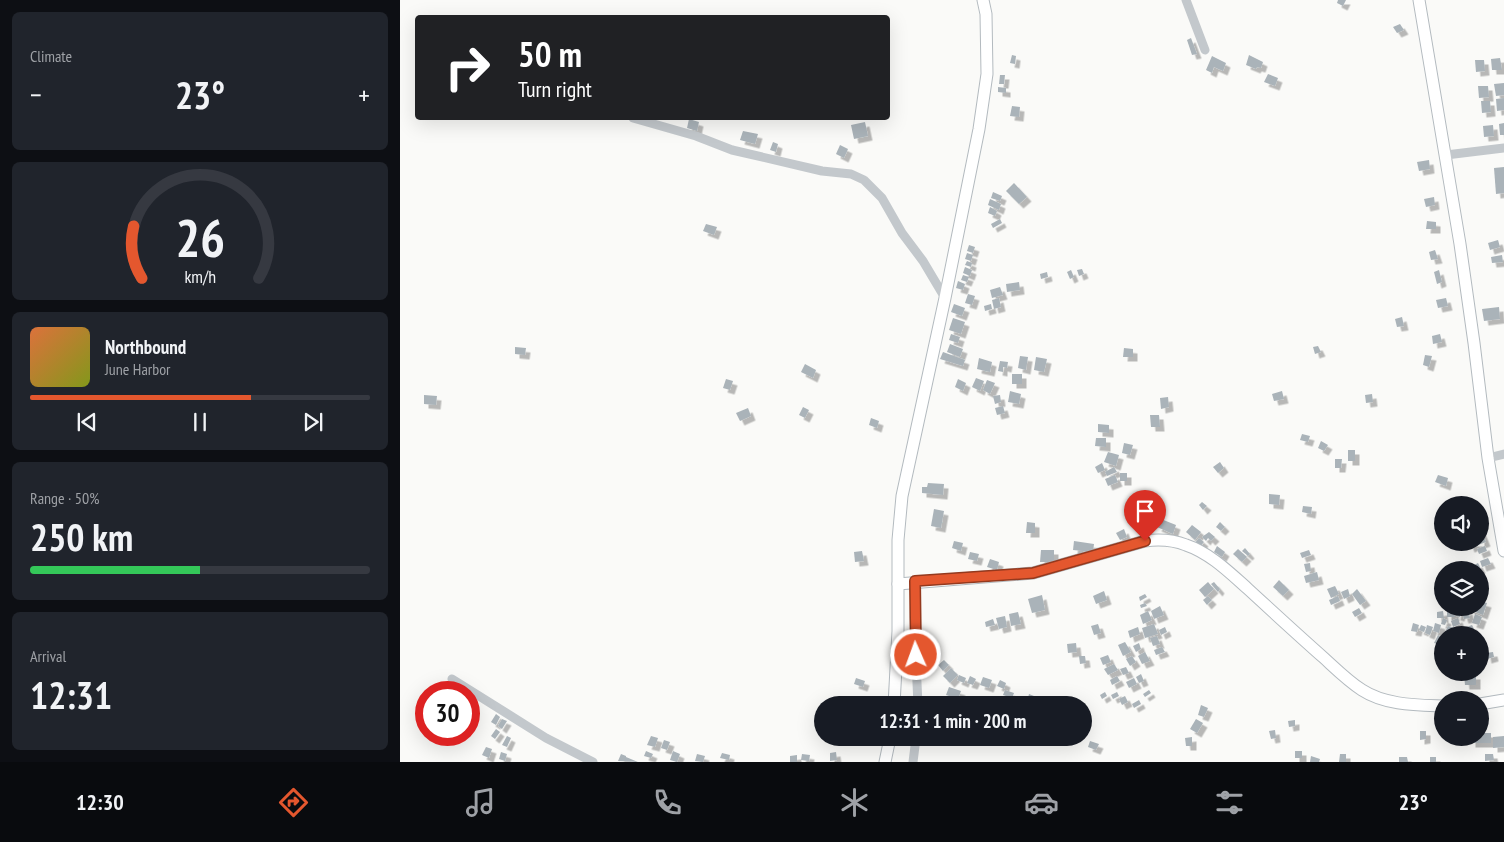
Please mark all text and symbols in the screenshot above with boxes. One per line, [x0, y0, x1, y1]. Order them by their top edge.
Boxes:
text: 50 m [518, 31, 582, 77]
icon: right [435, 35, 500, 100]
text: Climate [30, 46, 72, 66]
text: 23° [175, 70, 225, 119]
text: Turn right [518, 75, 592, 103]
text: − [30, 76, 42, 113]
text: + [358, 76, 370, 113]
text: 26 [175, 204, 225, 271]
text: km/h [184, 265, 216, 288]
text: Northbound [105, 335, 186, 359]
text: June Harbor [105, 359, 170, 379]
icon: previous [73, 408, 101, 436]
icon: pause [186, 408, 214, 436]
icon: next [299, 408, 327, 436]
text: Range · 50% [30, 488, 99, 508]
pin [1124, 490, 1166, 541]
map controls [1434, 496, 1489, 746]
button: sound [1434, 496, 1489, 551]
icon: arrive [1131, 497, 1159, 525]
text: 250 km [30, 512, 133, 561]
button: layers [1434, 561, 1489, 616]
button: + [1434, 626, 1489, 681]
position arrow [889, 628, 941, 680]
text: Arrival [30, 646, 66, 666]
text: 12:31 [30, 670, 112, 719]
speed limit sign: 30 [415, 681, 480, 746]
button: − [1434, 691, 1489, 746]
text: 12:31 · 1 min · 200 m [880, 709, 1026, 733]
icon: directions [276, 785, 311, 820]
icon: music [463, 785, 498, 820]
icon: phone [650, 785, 685, 820]
icon: climate [837, 785, 872, 820]
icon: car [1024, 785, 1059, 820]
icon: filters [1212, 785, 1247, 820]
text: 12:30 [76, 788, 124, 816]
text: 23° [1399, 788, 1428, 816]

